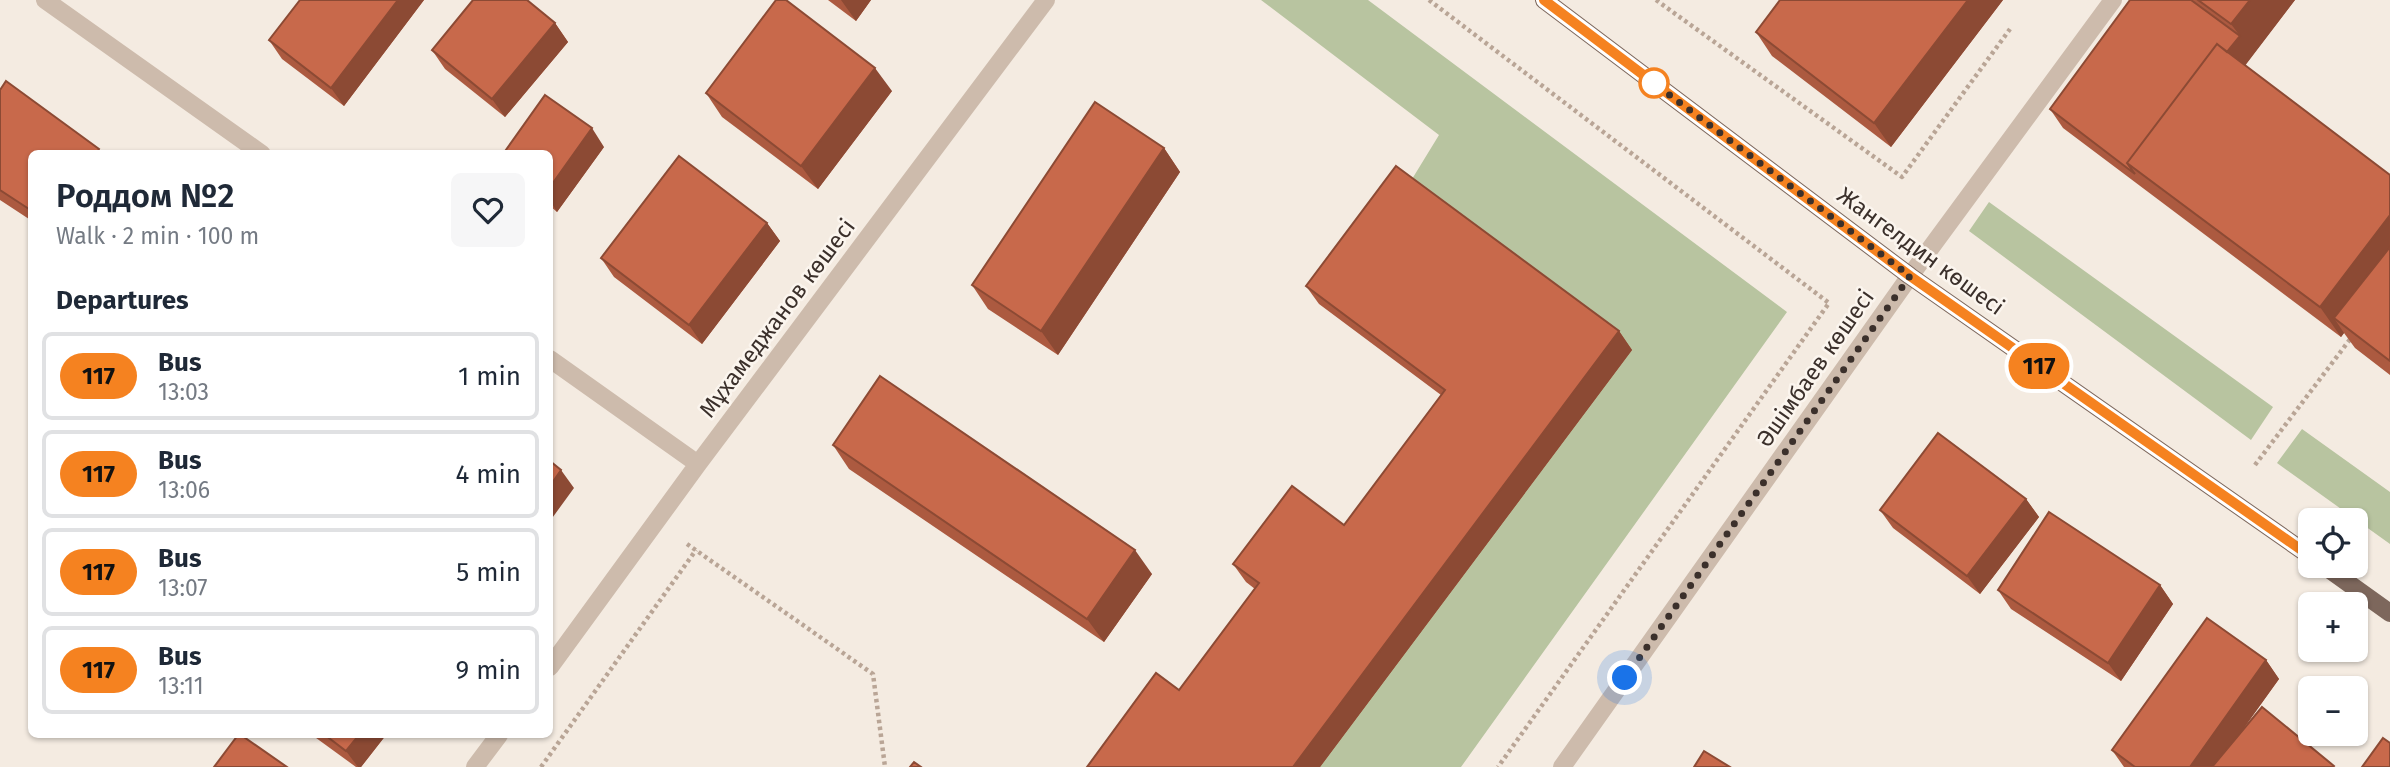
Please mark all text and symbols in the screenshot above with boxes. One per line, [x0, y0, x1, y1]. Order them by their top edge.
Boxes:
unlabelled marker [1639, 68, 1669, 98]
button: heart [451, 173, 525, 247]
text: Роддом №2 [56, 176, 234, 216]
street label: Жангелдин көшесі [1832, 181, 2010, 321]
street label: Мұхамеджанов көшесі [693, 213, 861, 423]
text: Walk · 2 min · 100 m [56, 222, 259, 250]
street label: Әшімбаев көшесі [1750, 284, 1880, 452]
text: Departures [56, 285, 189, 316]
line badge: 117 [1999, 343, 2079, 389]
text: Bus [158, 347, 201, 378]
text: 117 [2022, 352, 2056, 380]
text: 1 min [458, 361, 521, 392]
text: 117 [82, 362, 115, 390]
text: 13:03 [158, 378, 209, 406]
text: Bus [158, 445, 201, 476]
text: 4 min [455, 459, 521, 490]
text: 117 [82, 460, 115, 488]
text: 13:06 [158, 476, 210, 504]
map controls [2298, 508, 2368, 746]
button: locate [2298, 508, 2368, 578]
text: Bus [158, 543, 201, 574]
text: 5 min [456, 557, 521, 588]
text: 117 [82, 558, 115, 586]
text: 13:07 [158, 574, 208, 602]
button: + [2298, 592, 2368, 662]
text: Bus [158, 641, 201, 672]
text: 9 min [456, 655, 521, 686]
text: 117 [82, 656, 115, 684]
your location [1607, 660, 1642, 695]
text: 13:11 [158, 672, 204, 700]
button: − [2298, 676, 2368, 746]

